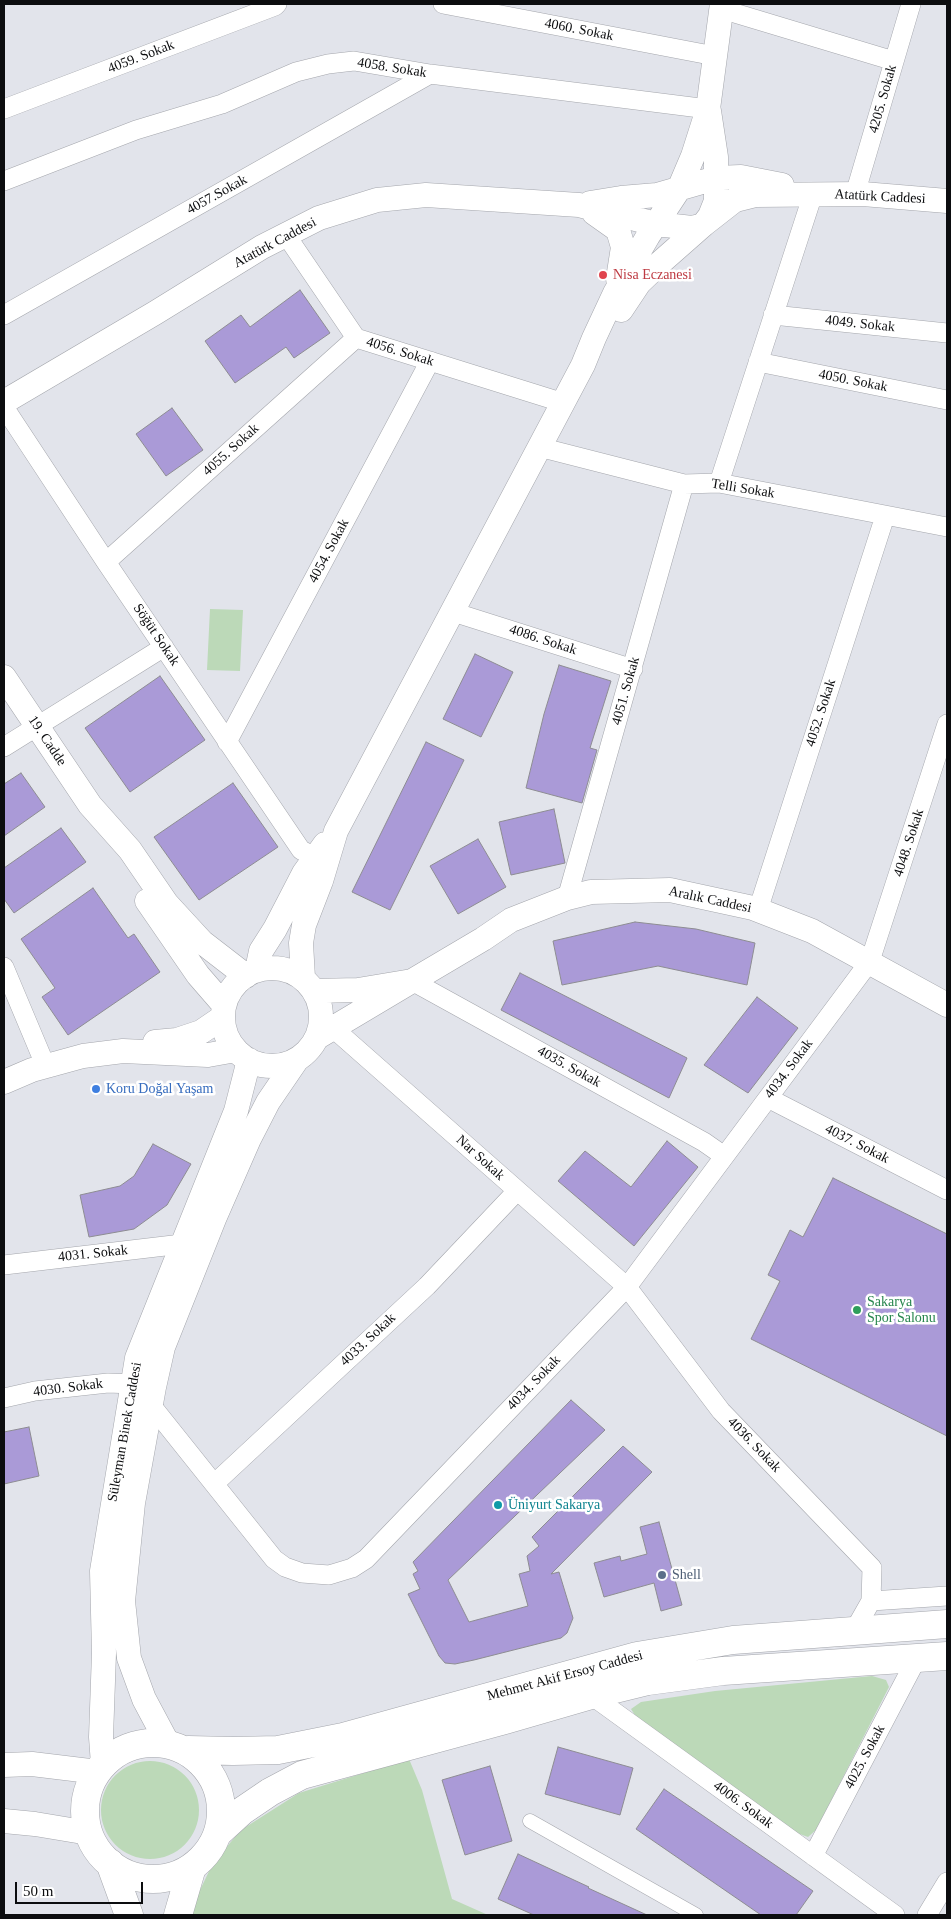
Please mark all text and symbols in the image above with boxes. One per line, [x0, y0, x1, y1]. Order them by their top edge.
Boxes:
street label: 4060. Sokak [543, 15, 615, 45]
street label: 4059. Sokak [105, 37, 177, 77]
street label: 4058. Sokak [356, 54, 428, 82]
street label: 4205. Sokak [865, 63, 901, 135]
street label: 4057.Sokak [184, 172, 250, 218]
street label: Atatürk Caddesi [834, 186, 926, 208]
street label: Atatürk Caddesi [231, 214, 319, 272]
place label: Nisa Eczanesi [613, 267, 692, 283]
marker: Nisa Eczanesi [597, 269, 609, 281]
street label: 4049. Sokak [824, 312, 896, 336]
street label: 4056. Sokak [364, 334, 436, 370]
street label: 4050. Sokak [817, 366, 889, 396]
street label: 4055. Sokak [199, 420, 263, 480]
street label: Telli Sokak [710, 476, 776, 502]
street label: 4054. Sokak [305, 516, 353, 586]
street label: Söğüt Sokak [129, 601, 183, 669]
street label: 4086. Sokak [507, 621, 579, 659]
street label: 4051. Sokak [608, 655, 644, 727]
street label: 4052. Sokak [802, 677, 840, 749]
street label: 19. Cadde [24, 713, 70, 769]
street label: 4048. Sokak [890, 807, 928, 879]
street label: Aralık Caddesi [667, 883, 753, 917]
street label: 4034. Sokak [761, 1036, 817, 1102]
street label: 4035. Sokak [534, 1043, 604, 1091]
place label: Koru Doğal Yaşam [106, 1081, 213, 1097]
marker: Koru Doğal Yaşam [90, 1083, 102, 1095]
street label: 4037. Sokak [822, 1121, 892, 1167]
street label: Nar Sokak [452, 1132, 508, 1184]
street label: 4031. Sokak [57, 1242, 129, 1266]
place label: Sakarya Spor Salonu [867, 1294, 936, 1326]
marker: Sakarya Spor Salonu [851, 1304, 863, 1316]
street label: 4033. Sokak [337, 1310, 399, 1370]
street label: 4034. Sokak [504, 1352, 564, 1414]
street label: Süleyman Binek Caddesi [104, 1361, 146, 1503]
street label: 4030. Sokak [32, 1375, 104, 1401]
street label: 4036. Sokak [724, 1414, 784, 1476]
place label: Üniyurt Sakarya [508, 1497, 600, 1513]
marker: Üniyurt Sakarya [492, 1499, 504, 1511]
place label: Shell [672, 1567, 701, 1583]
marker: Shell [656, 1569, 668, 1581]
street label: Mehmet Akif Ersoy Caddesi [485, 1647, 645, 1705]
street label: 4025. Sokak [841, 1722, 889, 1792]
street label: 4006. Sokak [710, 1778, 776, 1832]
scale bar [18, 1872, 145, 1904]
text: 50 m [23, 1883, 53, 1899]

